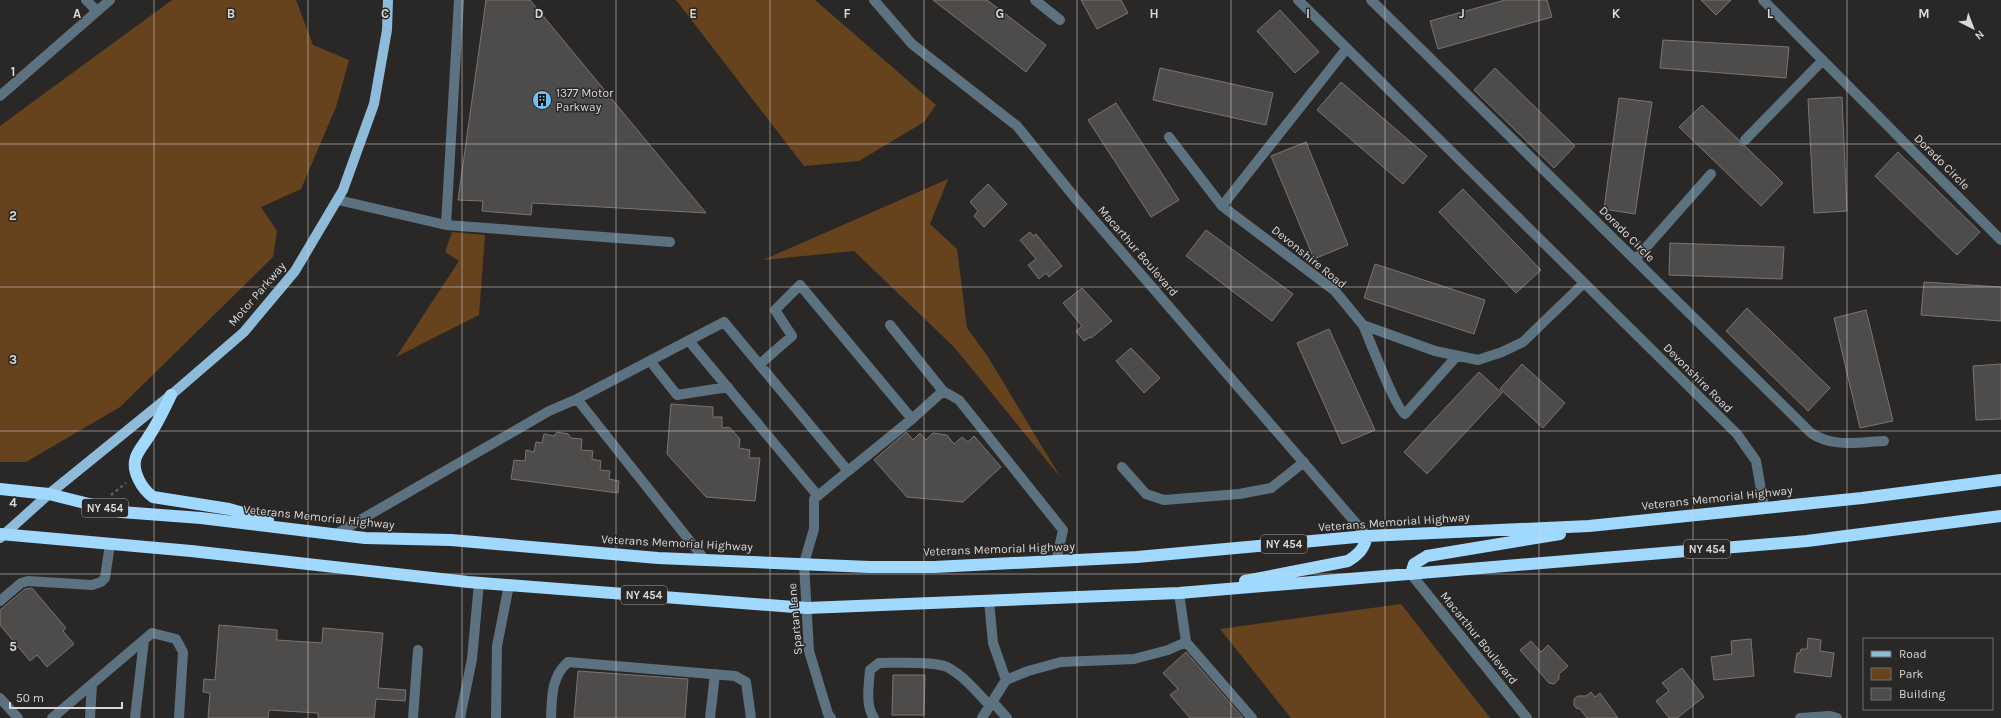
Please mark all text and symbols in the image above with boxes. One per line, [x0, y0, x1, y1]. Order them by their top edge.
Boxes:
text: A [73, 6, 81, 21]
text: B [227, 6, 235, 21]
text: C [381, 6, 389, 21]
text: D [535, 6, 544, 21]
text: E [689, 6, 697, 21]
text: F [843, 6, 851, 21]
text: G [996, 6, 1004, 21]
text: H [1149, 6, 1159, 21]
text: I [1306, 6, 1310, 21]
text: J [1459, 6, 1465, 21]
text: K [1612, 6, 1621, 21]
text: L [1767, 6, 1774, 21]
text: M [1918, 6, 1930, 21]
north arrow [1953, 8, 1993, 48]
text: N [1972, 28, 1987, 43]
text: 1 [11, 64, 15, 79]
place label: 1377 Motor Parkway [556, 86, 614, 114]
building icon: 1377 Motor Parkway [531, 89, 553, 111]
street label: Dorado Circle [1911, 131, 1973, 193]
street label: Macarthur Boulevard [1095, 203, 1181, 299]
street label: Dorado Circle [1596, 203, 1658, 265]
text: 2 [9, 208, 17, 223]
street label: Devonshire Road [1269, 223, 1349, 291]
street label: Motor Parkway [225, 259, 289, 329]
street label: Devonshire Road [1661, 341, 1735, 415]
text: 3 [9, 352, 17, 367]
street label: Veterans Memorial Highway [1641, 483, 1794, 513]
text: 4 [9, 495, 17, 510]
road number: NY 454 [82, 499, 128, 517]
street label: Veterans Memorial Highway [243, 502, 396, 532]
street label: Veterans Memorial Highway [1318, 510, 1471, 534]
street label: Veterans Memorial Highway [601, 532, 754, 554]
road number: NY 454 [1261, 535, 1307, 553]
street label: Veterans Memorial Highway [923, 539, 1076, 559]
road number: NY 454 [1684, 540, 1730, 558]
street label: Spartan Lane [785, 583, 805, 655]
road number: NY 454 [621, 586, 667, 604]
street label: Macarthur Boulevard [1437, 589, 1521, 687]
legend [1863, 638, 1993, 710]
text: 5 [9, 639, 17, 654]
text: Road [1899, 647, 1927, 661]
text: Park [1899, 667, 1924, 681]
scale bar [10, 684, 122, 710]
text: Building [1899, 687, 1946, 701]
text: 50 m [16, 691, 44, 705]

